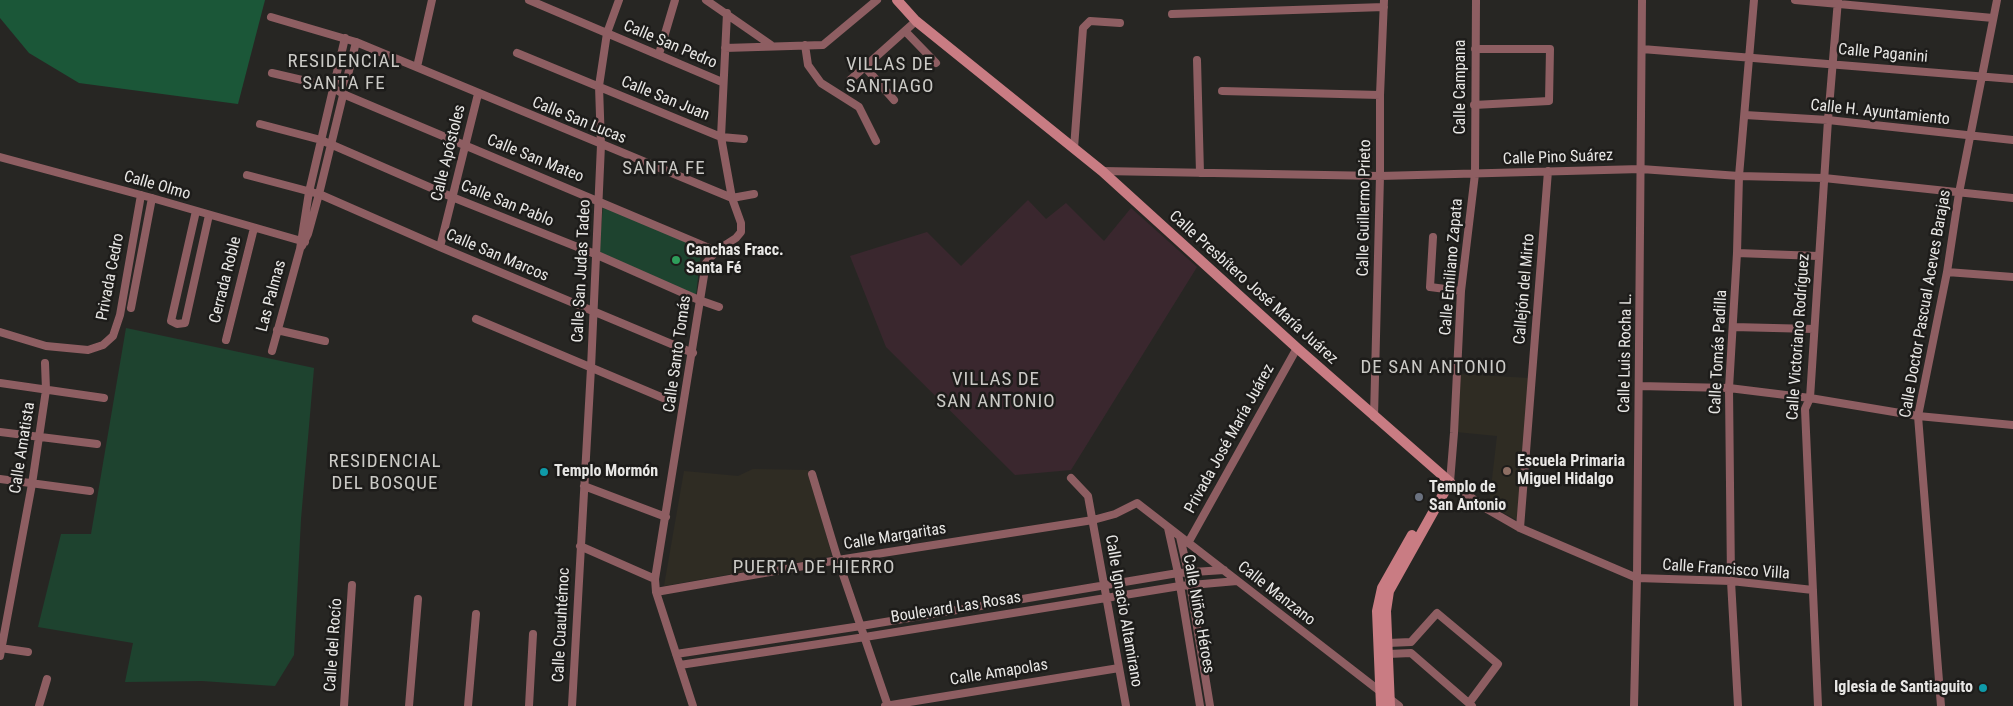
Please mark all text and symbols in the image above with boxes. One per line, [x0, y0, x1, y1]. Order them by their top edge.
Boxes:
street label: Calle San Pedro [620, 17, 720, 73]
street label: Calle Campana [1451, 39, 1471, 134]
street label: Calle Paganini [1837, 41, 1929, 67]
district label: RESIDENCIAL SANTA FE [286, 51, 402, 95]
district label: VILLAS DE SANTIAGO [845, 54, 935, 98]
street label: Calle San Juan [618, 73, 712, 125]
street label: Calle San Lucas [529, 93, 629, 149]
street label: Calle H. Ayuntamiento [1809, 96, 1951, 130]
street label: Calle Apóstoles [428, 103, 470, 203]
street label: Calle San Mateo [484, 131, 586, 187]
street label: Calle Guillermo Prieto [1354, 139, 1376, 277]
street label: Calle Pino Suárez [1503, 146, 1613, 170]
district label: SANTA FE [621, 158, 707, 180]
street label: Calle Olmo [121, 167, 193, 205]
street label: Calle San Pablo [458, 177, 556, 231]
street label: Calle Doctor Pascual Aceves Barajas [1896, 188, 1956, 420]
street label: Calle Emiliano Zapata [1436, 198, 1468, 336]
street label: Calle San Judas Tadeo [569, 199, 595, 343]
street label: Calle Presbítero José María Juárez [1165, 207, 1341, 369]
street label: Calle San Marcos [443, 226, 551, 286]
street label: Privada Cedro [93, 232, 129, 322]
street label: Callejón del Mirto [1511, 233, 1539, 345]
street label: Cerrada Roble [206, 235, 246, 325]
place label: Canchas Fracc. Santa Fé [686, 241, 784, 279]
street label: Calle Victoriano Rodríguez [1784, 253, 1814, 421]
marker: Canchas Fracc. Santa Fé [670, 254, 682, 266]
street label: Las Palmas [253, 258, 291, 334]
street label: Calle Tomás Padilla [1706, 289, 1732, 415]
street label: Calle Luis Rocha L. [1615, 293, 1637, 413]
street label: Calle Santo Tomás [660, 294, 696, 414]
district label: DE SAN ANTONIO [1359, 357, 1509, 379]
street label: Privada José María Juárez [1181, 361, 1279, 517]
district label: VILLAS DE SAN ANTONIO [935, 369, 1057, 413]
street label: Calle Amatista [6, 401, 40, 495]
district label: RESIDENCIAL DEL BOSQUE [327, 451, 443, 495]
place label: Escuela Primaria Miguel Hidalgo [1517, 452, 1625, 490]
place label: Templo Mormón [554, 462, 658, 482]
marker: Escuela Primaria Miguel Hidalgo [1501, 465, 1513, 477]
marker: Templo Mormón [538, 466, 550, 478]
place label: Templo de San Antonio [1429, 478, 1506, 516]
marker: Templo de San Antonio [1413, 491, 1425, 503]
street label: Calle Margaritas [842, 519, 948, 555]
street label: Calle Ignacio Altamirano [1100, 533, 1146, 689]
street label: Calle Niños Héroes [1178, 553, 1218, 675]
street label: Calle Francisco Villa [1662, 556, 1790, 584]
district label: PUERTA DE HIERRO [731, 557, 897, 579]
street label: Calle Manzano [1233, 558, 1319, 630]
street label: Calle Cuauhtémoc [549, 567, 575, 683]
street label: Boulevard Las Rosas [890, 588, 1022, 628]
street label: Calle del Rocío [321, 598, 347, 692]
street label: Calle Amapolas [949, 656, 1049, 690]
place label: Iglesia de Santiaguito [1834, 678, 1973, 698]
marker: Iglesia de Santiaguito [1977, 682, 1989, 694]

